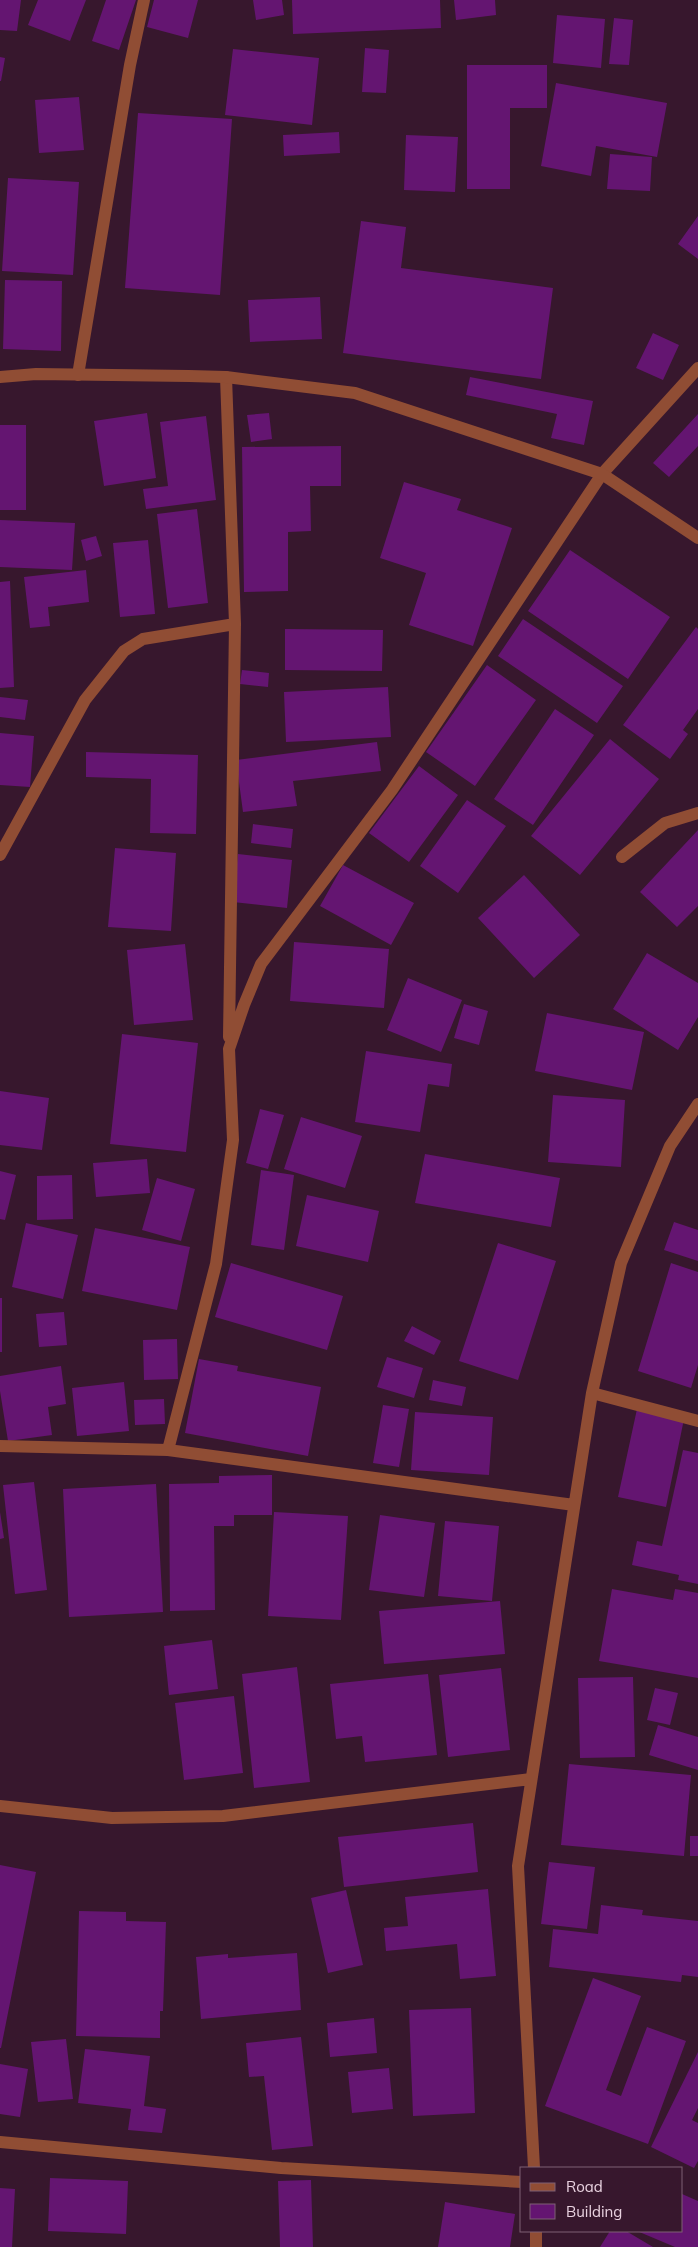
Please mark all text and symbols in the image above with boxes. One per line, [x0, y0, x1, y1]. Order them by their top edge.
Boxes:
legend [520, 2167, 683, 2232]
text: Road [566, 2177, 603, 2196]
text: Building [566, 2202, 622, 2221]

